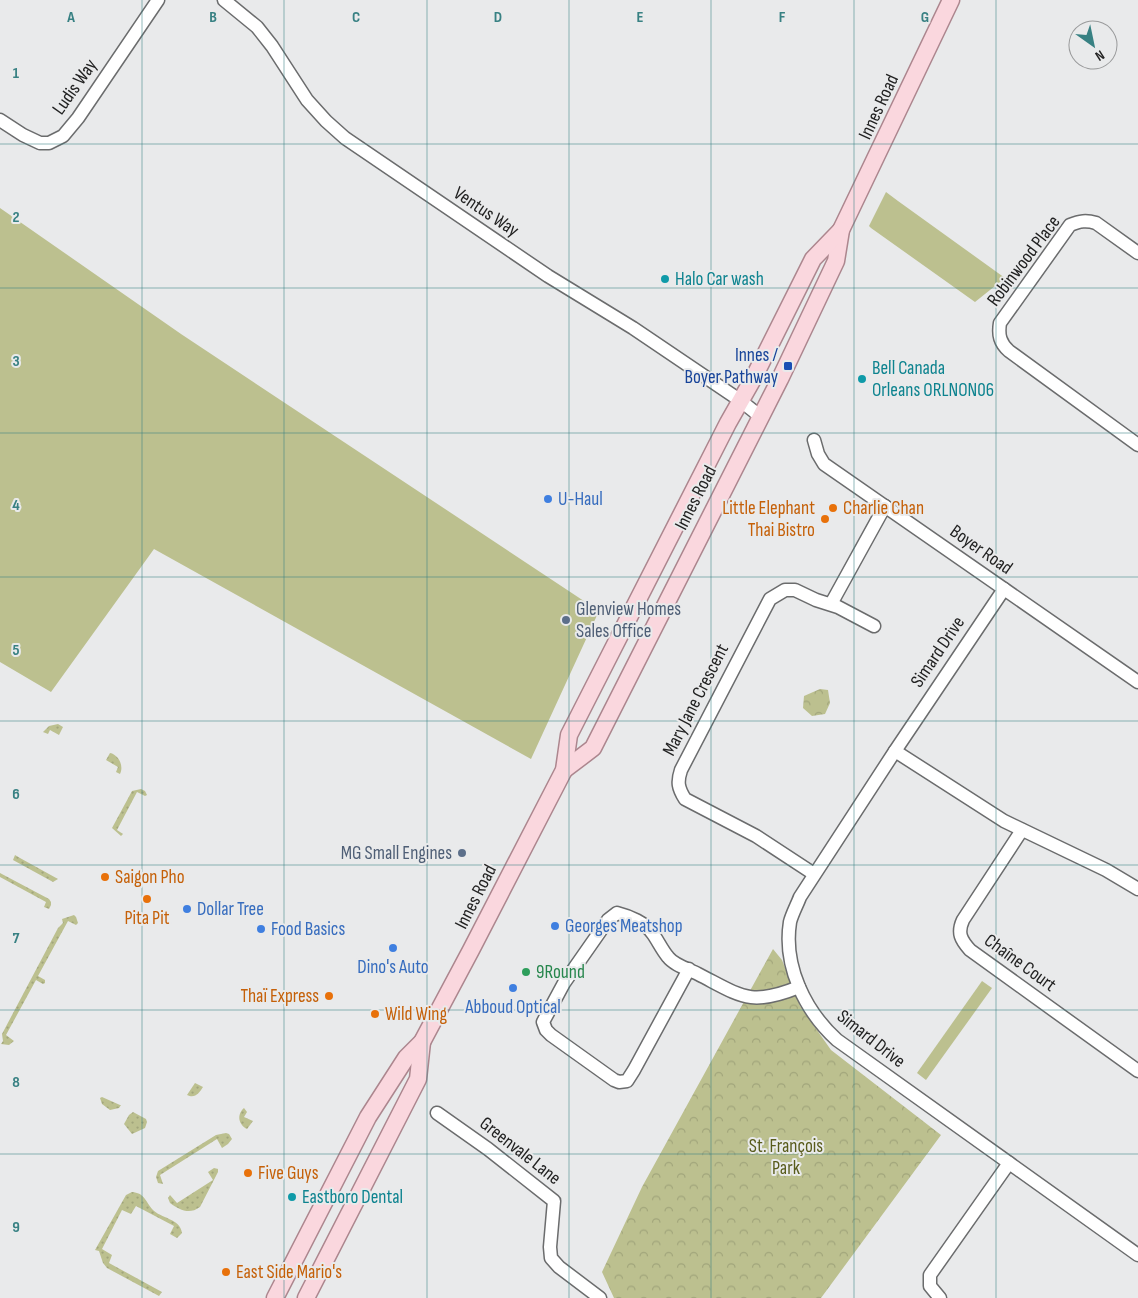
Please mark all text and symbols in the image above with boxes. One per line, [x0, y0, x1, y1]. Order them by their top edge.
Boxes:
text: A [66, 8, 75, 27]
text: B [209, 8, 217, 27]
text: C [352, 8, 360, 27]
text: D [494, 8, 502, 27]
text: E [637, 8, 644, 27]
text: F [779, 8, 786, 27]
text: G [921, 8, 929, 27]
north arrow [1068, 20, 1118, 70]
text: N [1092, 46, 1108, 65]
street label: Ludis Way [48, 54, 103, 119]
text: 1 [13, 64, 20, 83]
street label: Innes Road [854, 71, 904, 143]
street label: Ventus Way [449, 182, 524, 243]
text: 2 [12, 208, 20, 227]
street label: Robinwood Place [983, 211, 1065, 311]
place label: Halo Car wash [675, 268, 764, 291]
marker: Halo Car wash [659, 273, 671, 285]
place label: Innes / Boyer Pathway [685, 344, 779, 389]
text: 3 [12, 352, 20, 371]
place label: Bell Canada Orleans ORLNON06 [872, 357, 994, 402]
marker: Innes / Boyer Pathway [782, 360, 794, 372]
marker: Bell Canada Orleans ORLNON06 [856, 373, 868, 385]
street label: Innes Road [670, 462, 722, 534]
place label: U-Haul [558, 488, 603, 511]
marker: U-Haul [542, 493, 554, 505]
text: 4 [12, 496, 20, 515]
place label: Little Elephant Thai Bistro [722, 497, 815, 542]
place label: Charlie Chan [843, 497, 924, 520]
marker: Charlie Chan [827, 502, 839, 514]
marker: Little Elephant Thai Bistro [819, 513, 831, 525]
street label: Boyer Road [945, 520, 1017, 580]
place label: Glenview Homes Sales Office [576, 598, 681, 643]
street label: Simard Drive [906, 612, 970, 692]
marker: Glenview Homes Sales Office [560, 614, 572, 626]
street label: Mary Jane Crescent [658, 640, 734, 760]
text: 5 [12, 641, 20, 660]
text: 6 [12, 785, 20, 804]
place label: MG Small Engines [341, 842, 452, 865]
marker: MG Small Engines [456, 847, 468, 859]
street label: Innes Road [450, 861, 502, 933]
place label: Saigon Pho [115, 866, 185, 889]
marker: Saigon Pho [99, 871, 111, 883]
marker: Pita Pit [141, 893, 153, 905]
place label: Dollar Tree [197, 898, 264, 921]
marker: Dollar Tree [181, 903, 193, 915]
place label: Pita Pit [125, 907, 170, 930]
place label: Georges Meatshop [565, 915, 683, 938]
place label: Food Basics [271, 918, 345, 941]
marker: Georges Meatshop [549, 920, 561, 932]
marker: Food Basics [255, 923, 267, 935]
text: 7 [13, 929, 20, 948]
street label: Chaîne Court [980, 929, 1061, 997]
marker: Dino's Auto [387, 942, 399, 954]
place label: Dino's Auto [357, 956, 429, 979]
place label: 9Round [536, 961, 585, 984]
marker: 9Round [520, 966, 532, 978]
marker: Abboud Optical [507, 982, 519, 994]
place label: Thaï Express [240, 985, 319, 1008]
marker: Thaï Express [323, 990, 335, 1002]
place label: Abboud Optical [464, 996, 561, 1019]
place label: Wild Wing [385, 1003, 447, 1026]
street label: Simard Drive [832, 1005, 910, 1073]
marker: Wild Wing [369, 1008, 381, 1020]
text: 8 [12, 1073, 20, 1092]
street label: Greenvale Lane [475, 1112, 565, 1190]
park label: St. François Park [749, 1135, 823, 1180]
place label: Five Guys [258, 1162, 319, 1185]
marker: Five Guys [242, 1167, 254, 1179]
place label: Eastboro Dental [302, 1186, 403, 1209]
marker: Eastboro Dental [286, 1191, 298, 1203]
text: 9 [12, 1218, 20, 1237]
place label: East Side Mario's [236, 1261, 342, 1284]
marker: East Side Mario's [220, 1266, 232, 1278]

